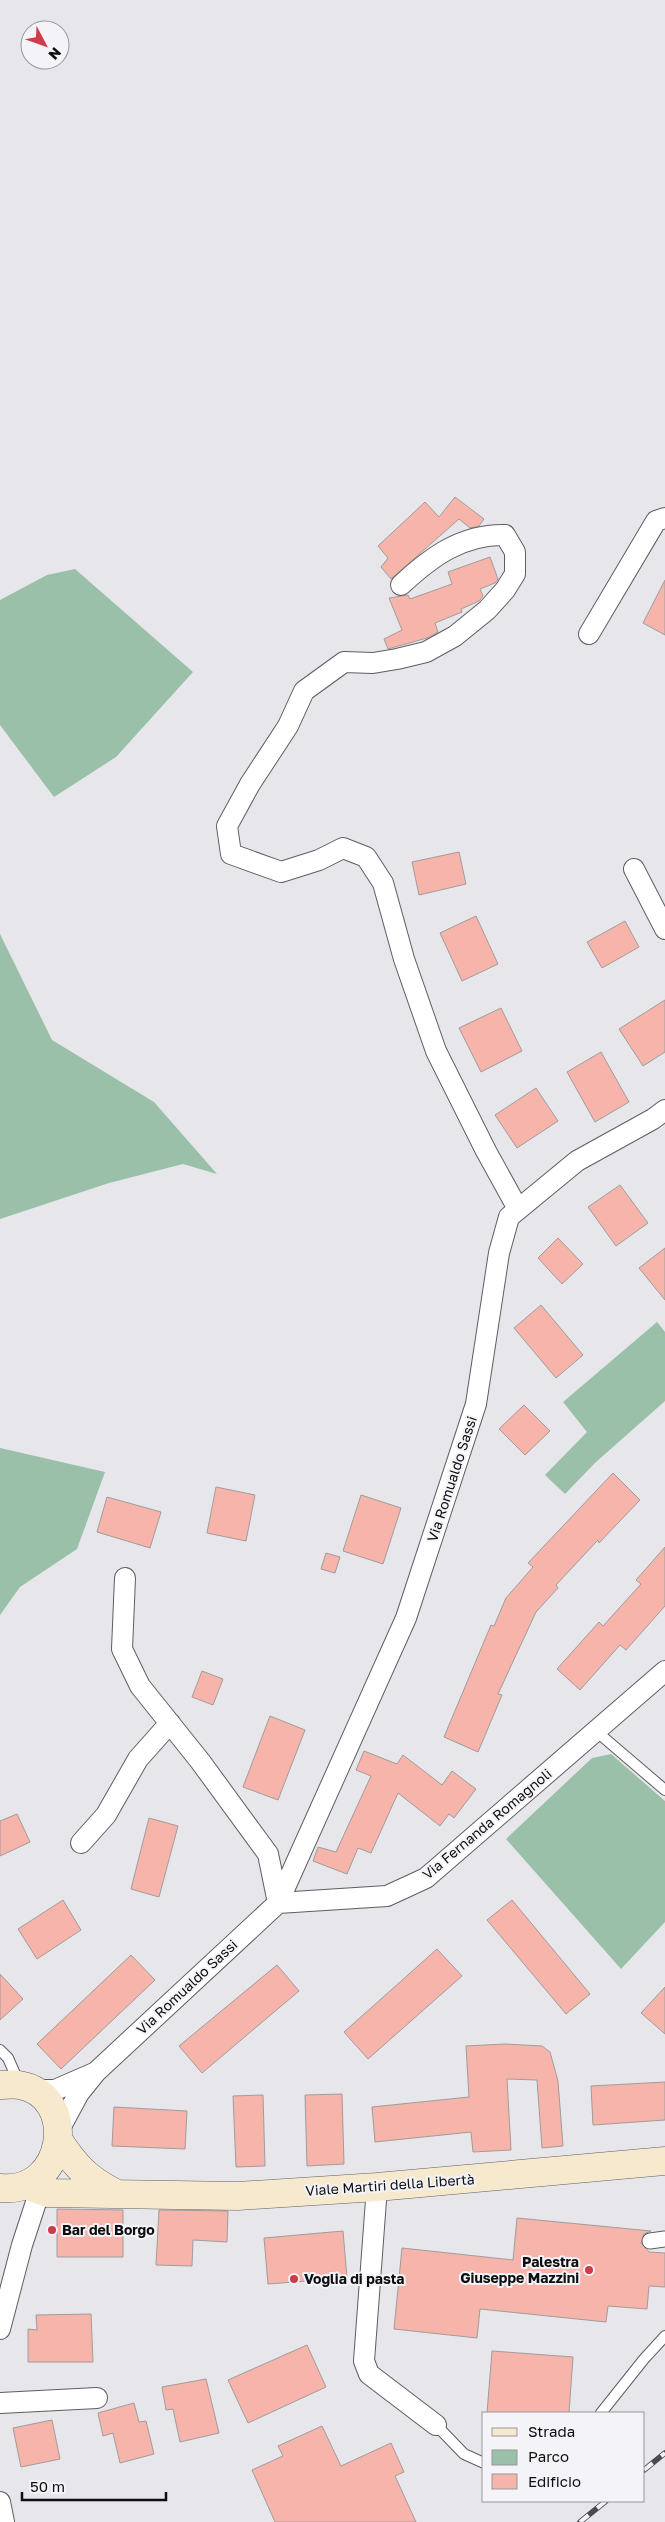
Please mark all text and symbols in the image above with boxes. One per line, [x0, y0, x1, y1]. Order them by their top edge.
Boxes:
north arrow [20, 20, 70, 70]
text: N [45, 44, 65, 63]
street label: Via Romualdo Sassi [423, 1414, 480, 1544]
street label: Via Fernanda Romagnoli [419, 1765, 555, 1883]
street label: Via Romualdo Sassi [133, 1936, 241, 2038]
street label: Viale Martiri della Libertà [305, 2170, 475, 2199]
place label: Bar del Borgo [62, 2221, 155, 2238]
marker: Bar del Borgo [46, 2224, 58, 2236]
place label: Palestra Giuseppe Mazzini [460, 2253, 579, 2286]
marker: Palestra Giuseppe Mazzini [583, 2264, 595, 2276]
place label: Voglia di pasta [304, 2270, 404, 2287]
marker: Voglia di pasta [288, 2273, 300, 2285]
legend [482, 2412, 645, 2502]
text: Strada [528, 2422, 575, 2440]
text: Parco [528, 2447, 569, 2465]
scale bar [22, 2470, 166, 2502]
text: Edificio [528, 2472, 581, 2490]
text: 50 m [30, 2477, 65, 2495]

